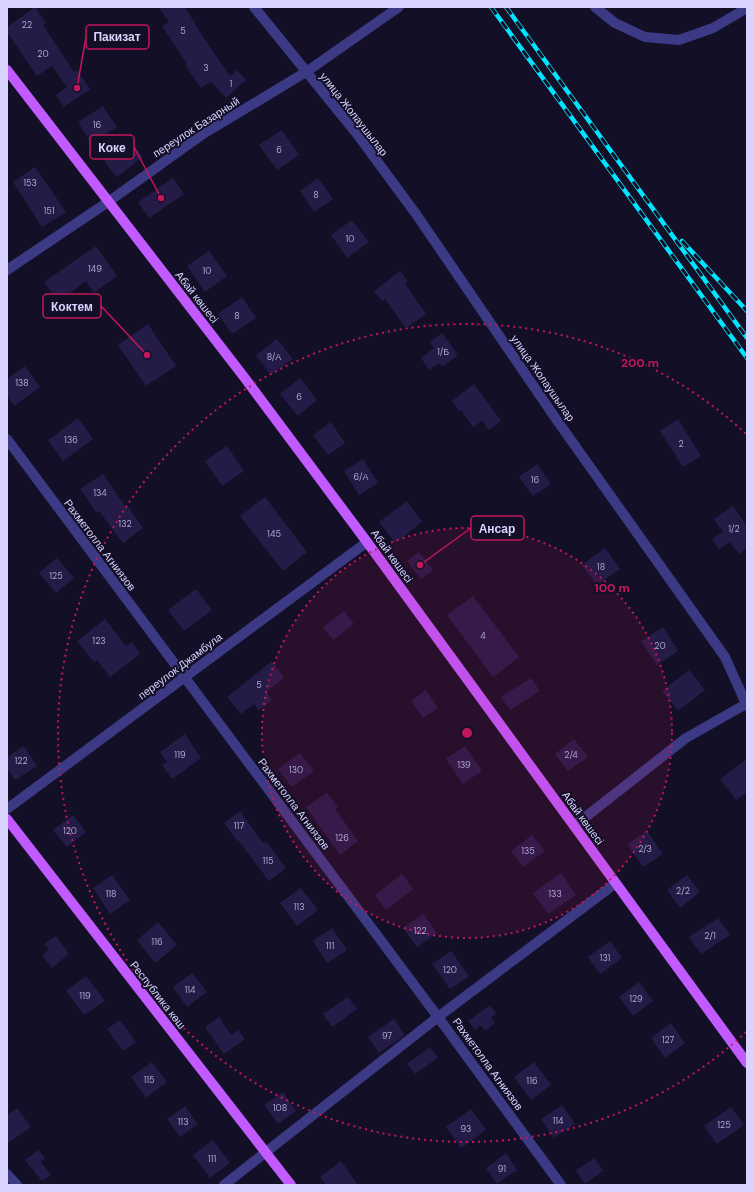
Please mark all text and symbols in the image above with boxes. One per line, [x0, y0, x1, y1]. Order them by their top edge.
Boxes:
house number: 22 [22, 19, 32, 31]
callout: Пакизат [86, 25, 149, 49]
house number: 5 [180, 25, 186, 37]
text: Пакизат [93, 29, 141, 45]
house number: 20 [37, 48, 49, 60]
house number: 3 [203, 62, 209, 74]
street label: улица Жолаушылар [317, 69, 391, 159]
house number: 1 [230, 78, 233, 90]
street label: переулок Базарный [150, 94, 242, 160]
house number: 16 [93, 119, 102, 131]
callout: Коке [90, 135, 134, 159]
text: Коке [98, 140, 126, 156]
house number: 6 [276, 144, 282, 156]
house number: 153 [23, 177, 37, 189]
house number: 8 [313, 189, 319, 201]
house number: 151 [43, 205, 55, 217]
house number: 10 [346, 233, 354, 245]
house number: 149 [88, 263, 102, 275]
house number: 10 [203, 265, 211, 277]
street label: Абай көшесі [172, 268, 222, 326]
callout: Коктем [43, 294, 101, 318]
text: Коктем [51, 299, 93, 315]
house number: 8 [234, 310, 240, 322]
street label: улица Жолаушылар [508, 332, 578, 424]
house number: 1/Б [437, 346, 449, 358]
house number: 8/А [267, 351, 281, 363]
text: 200 m [621, 355, 659, 371]
house number: 138 [15, 377, 29, 389]
house number: 6 [296, 391, 302, 403]
house number: 136 [64, 434, 78, 446]
house number: 2 [678, 438, 684, 450]
house number: 6/А [354, 471, 368, 483]
house number: 16 [531, 474, 540, 486]
house number: 134 [93, 487, 107, 499]
street label: Рахметолла Агниязов [61, 496, 139, 594]
callout: Ансар [471, 516, 524, 540]
house number: 132 [118, 518, 132, 530]
text: Ансар [479, 521, 515, 537]
house number: 1/2 [728, 523, 740, 535]
street label: Абай көшесі [368, 527, 416, 585]
house number: 145 [267, 528, 281, 540]
house number: 18 [597, 561, 605, 573]
house number: 125 [49, 570, 63, 582]
text: 100 m [594, 580, 630, 596]
street label: переулок Джамбула [135, 629, 226, 702]
house number: 4 [480, 630, 486, 642]
house number: 123 [92, 635, 106, 647]
house number: 20 [654, 640, 666, 652]
house number: 5 [256, 679, 262, 691]
centre of rings [460, 726, 474, 740]
house number: 119 [174, 749, 186, 761]
house number: 2/4 [564, 749, 578, 761]
house number: 122 [14, 755, 28, 767]
street label: Рахметолла Агниязов [255, 755, 333, 853]
house number: 139 [457, 759, 471, 771]
house number: 130 [289, 764, 303, 776]
street label: Абай көшесі [559, 789, 607, 847]
house number: 117 [234, 820, 244, 832]
house number: 120 [63, 825, 77, 837]
house number: 126 [335, 832, 349, 844]
house number: 2/3 [638, 843, 652, 855]
house number: 135 [521, 845, 535, 857]
house number: 115 [262, 855, 274, 867]
house number: 2/2 [676, 885, 690, 897]
house number: 118 [105, 888, 117, 900]
house number: 133 [548, 888, 562, 900]
house number: 113 [294, 901, 304, 913]
house number: 122 [413, 925, 427, 937]
house number: 2/1 [704, 930, 716, 942]
house number: 116 [151, 936, 163, 948]
house number: 111 [326, 940, 334, 952]
house number: 131 [600, 952, 611, 964]
street label: Республика көш [127, 958, 189, 1032]
house number: 120 [443, 964, 457, 976]
house number: 114 [184, 984, 196, 996]
house number: 119 [79, 990, 91, 1002]
house number: 129 [629, 993, 643, 1005]
street label: Рахметолла Агниязов [450, 1015, 526, 1113]
house number: 97 [382, 1030, 392, 1042]
house number: 127 [662, 1034, 675, 1046]
house number: 115 [143, 1074, 155, 1086]
house number: 116 [526, 1075, 538, 1087]
house number: 108 [273, 1102, 287, 1114]
house number: 114 [552, 1115, 564, 1127]
house number: 113 [178, 1116, 188, 1128]
house number: 125 [717, 1119, 731, 1131]
house number: 93 [461, 1123, 471, 1135]
house number: 111 [208, 1153, 216, 1165]
house number: 91 [498, 1163, 506, 1175]

